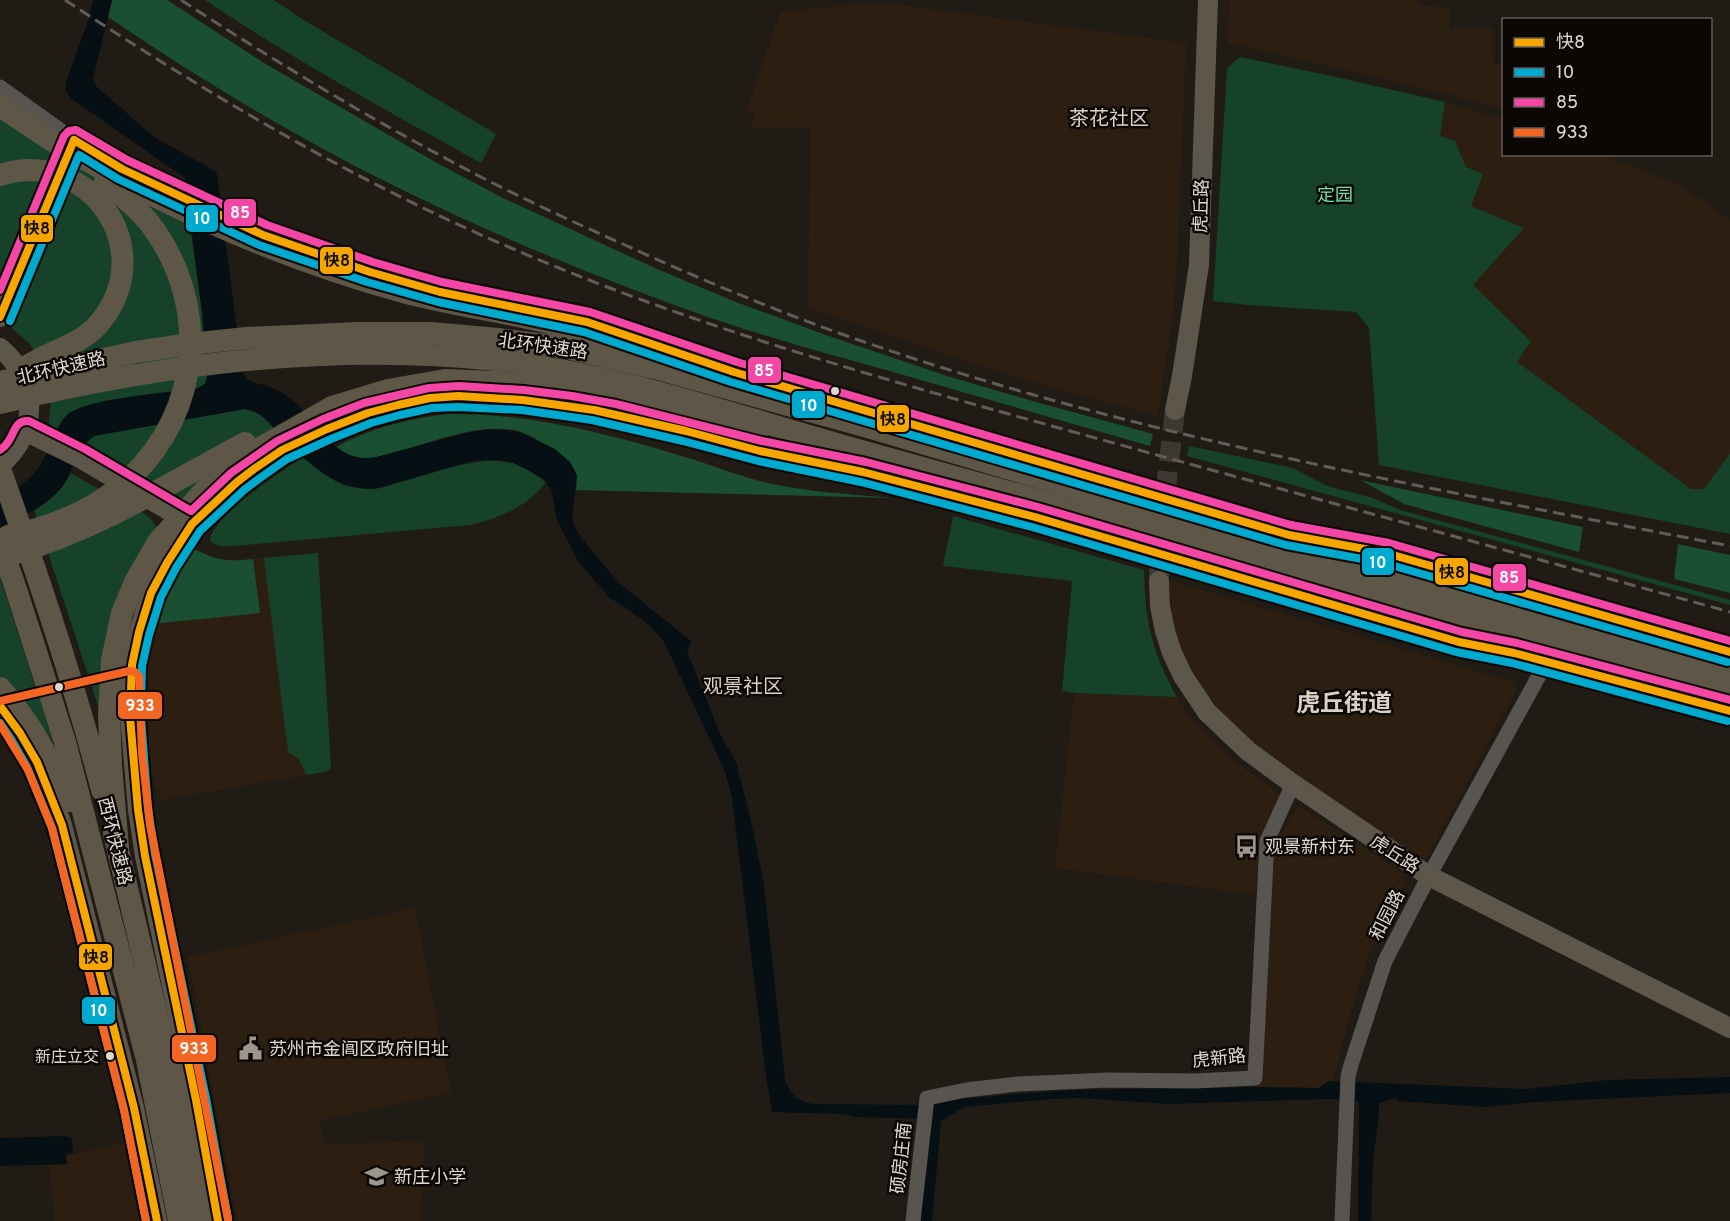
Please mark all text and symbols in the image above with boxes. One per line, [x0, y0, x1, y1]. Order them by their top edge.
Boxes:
legend [1502, 18, 1712, 156]
text: 快8 [1556, 32, 1585, 55]
text: 10 [1556, 62, 1574, 85]
text: 85 [1556, 92, 1578, 115]
district label: 茶花社区 [1069, 107, 1149, 133]
text: 933 [1556, 122, 1588, 145]
street label: 虎丘路 [1190, 179, 1215, 233]
park label: 定园 [1317, 185, 1353, 208]
line badge: 85 [223, 198, 257, 227]
line badge: 10 [185, 204, 219, 233]
text: 85 [230, 204, 250, 224]
text: 10 [194, 210, 210, 230]
line badge: 快8 [20, 214, 54, 243]
text: 快8 [24, 220, 50, 240]
line badge: 快8 [319, 246, 354, 275]
text: 快8 [324, 252, 350, 272]
street label: 北环快速路 [497, 330, 589, 365]
street label: 北环快速路 [15, 348, 108, 391]
line badge: 85 [747, 356, 782, 384]
text: 85 [754, 362, 774, 382]
unlabelled marker [829, 385, 841, 397]
line badge: 10 [791, 390, 826, 419]
text: 10 [801, 397, 817, 417]
line badge: 快8 [876, 404, 910, 433]
text: 快8 [880, 411, 906, 431]
line badge: 10 [1361, 547, 1395, 576]
text: 10 [1370, 554, 1386, 574]
line badge: 快8 [1434, 557, 1469, 586]
line badge: 85 [1492, 563, 1527, 592]
text: 快8 [1439, 564, 1465, 584]
text: 85 [1499, 569, 1519, 589]
district label: 观景社区 [703, 675, 783, 701]
unlabelled marker [53, 681, 65, 693]
district label: 虎丘街道 [1296, 690, 1392, 720]
line badge: 933 [117, 691, 163, 720]
text: 933 [125, 697, 155, 717]
street label: 西环快速路 [91, 795, 136, 888]
street label: 虎丘路 [1365, 831, 1423, 880]
bus stop icon: 观景新村东 [1234, 834, 1260, 860]
place label: 观景新村东 [1265, 837, 1355, 860]
street label: 和园路 [1366, 886, 1411, 945]
line badge: 快8 [78, 943, 113, 971]
text: 快8 [83, 949, 109, 969]
line badge: 10 [81, 996, 116, 1025]
text: 10 [91, 1002, 107, 1022]
line badge: 933 [171, 1034, 217, 1063]
public building icon: 苏州市金阊区政府旧址 [238, 1036, 264, 1062]
place label: 苏州市金阊区政府旧址 [269, 1039, 449, 1062]
text: 933 [179, 1040, 209, 1060]
street label: 虎新路 [1191, 1045, 1247, 1074]
place label: 新庄立交 [35, 1048, 99, 1068]
marker: 新庄立交 [104, 1050, 116, 1062]
street label: 硕房庄南 [887, 1121, 918, 1195]
school or university icon: 新庄小学 [363, 1164, 389, 1190]
place label: 新庄小学 [394, 1167, 466, 1190]

